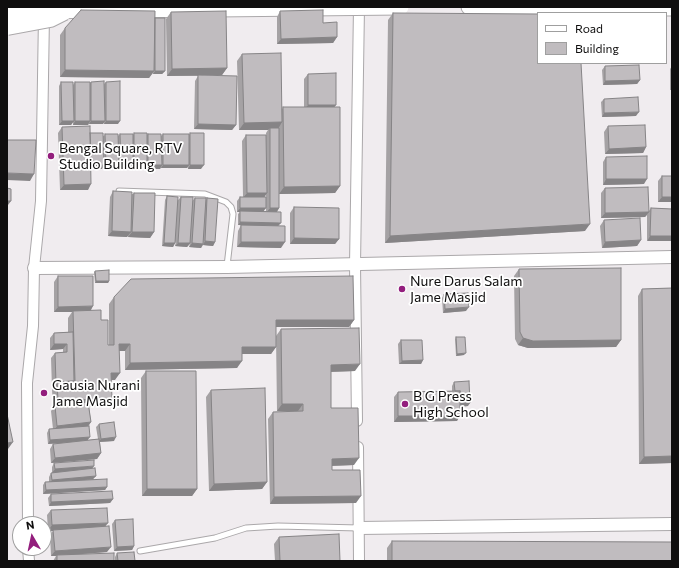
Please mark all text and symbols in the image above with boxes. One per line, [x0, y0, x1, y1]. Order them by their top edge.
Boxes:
legend [537, 12, 667, 64]
text: Road [575, 21, 603, 35]
text: Building [575, 41, 619, 55]
place label: Bengal Square, RTV Studio Building [59, 140, 182, 172]
marker: Bengal Square, RTV Studio Building [46, 151, 56, 161]
place label: Nure Darus Salam Jame Masjid [410, 273, 523, 306]
marker: Nure Darus Salam Jame Masjid [397, 284, 407, 294]
place label: Gausia Nurani Jame Masjid [52, 377, 140, 410]
marker: Gausia Nurani Jame Masjid [39, 388, 49, 398]
place label: B G Press High School [413, 388, 489, 420]
marker: B G Press High School [400, 399, 410, 409]
north arrow [12, 516, 52, 556]
text: N [25, 518, 35, 532]

